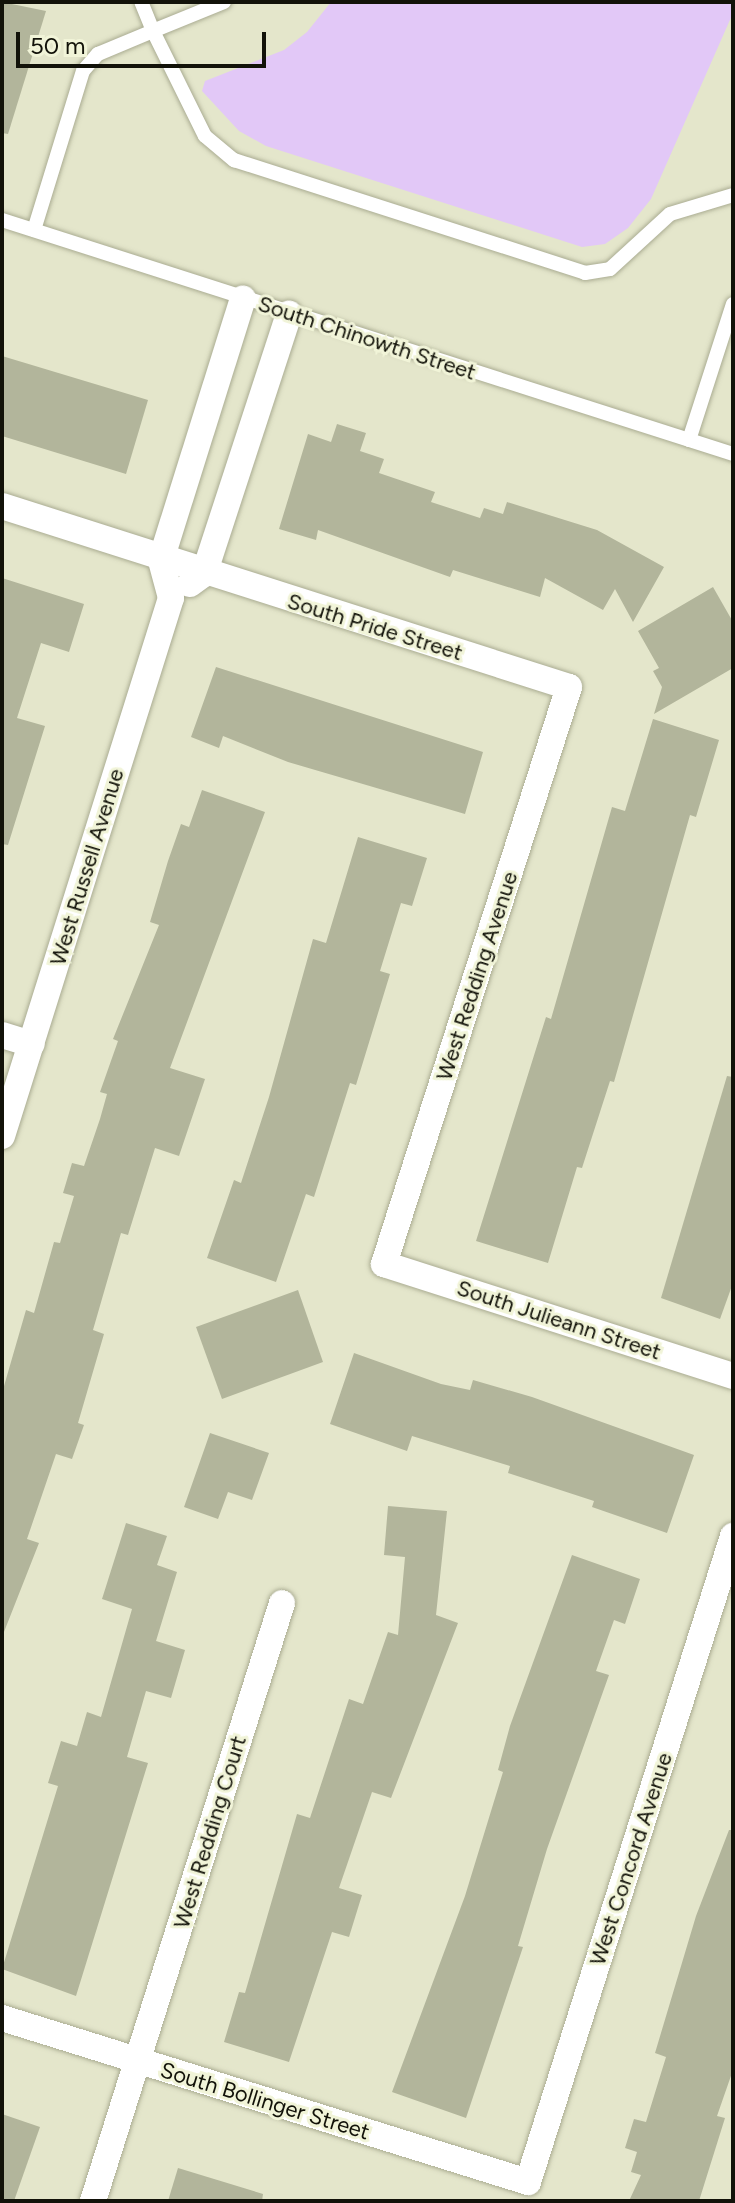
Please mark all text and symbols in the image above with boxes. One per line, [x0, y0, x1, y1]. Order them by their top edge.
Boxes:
scale bar [20, 16, 270, 66]
text: 50 m [30, 31, 86, 60]
street label: South Chinowth Street [255, 290, 479, 386]
street label: South Pride Street [284, 588, 466, 666]
street label: West Russell Avenue [45, 765, 129, 969]
street label: West Redding Avenue [431, 868, 523, 1084]
street label: South Julieann Street [454, 1275, 664, 1365]
street label: West Redding Court [168, 1732, 252, 1932]
street label: West Concord Avenue [584, 1749, 678, 1969]
street label: South Bollinger Street [157, 2057, 373, 2145]

